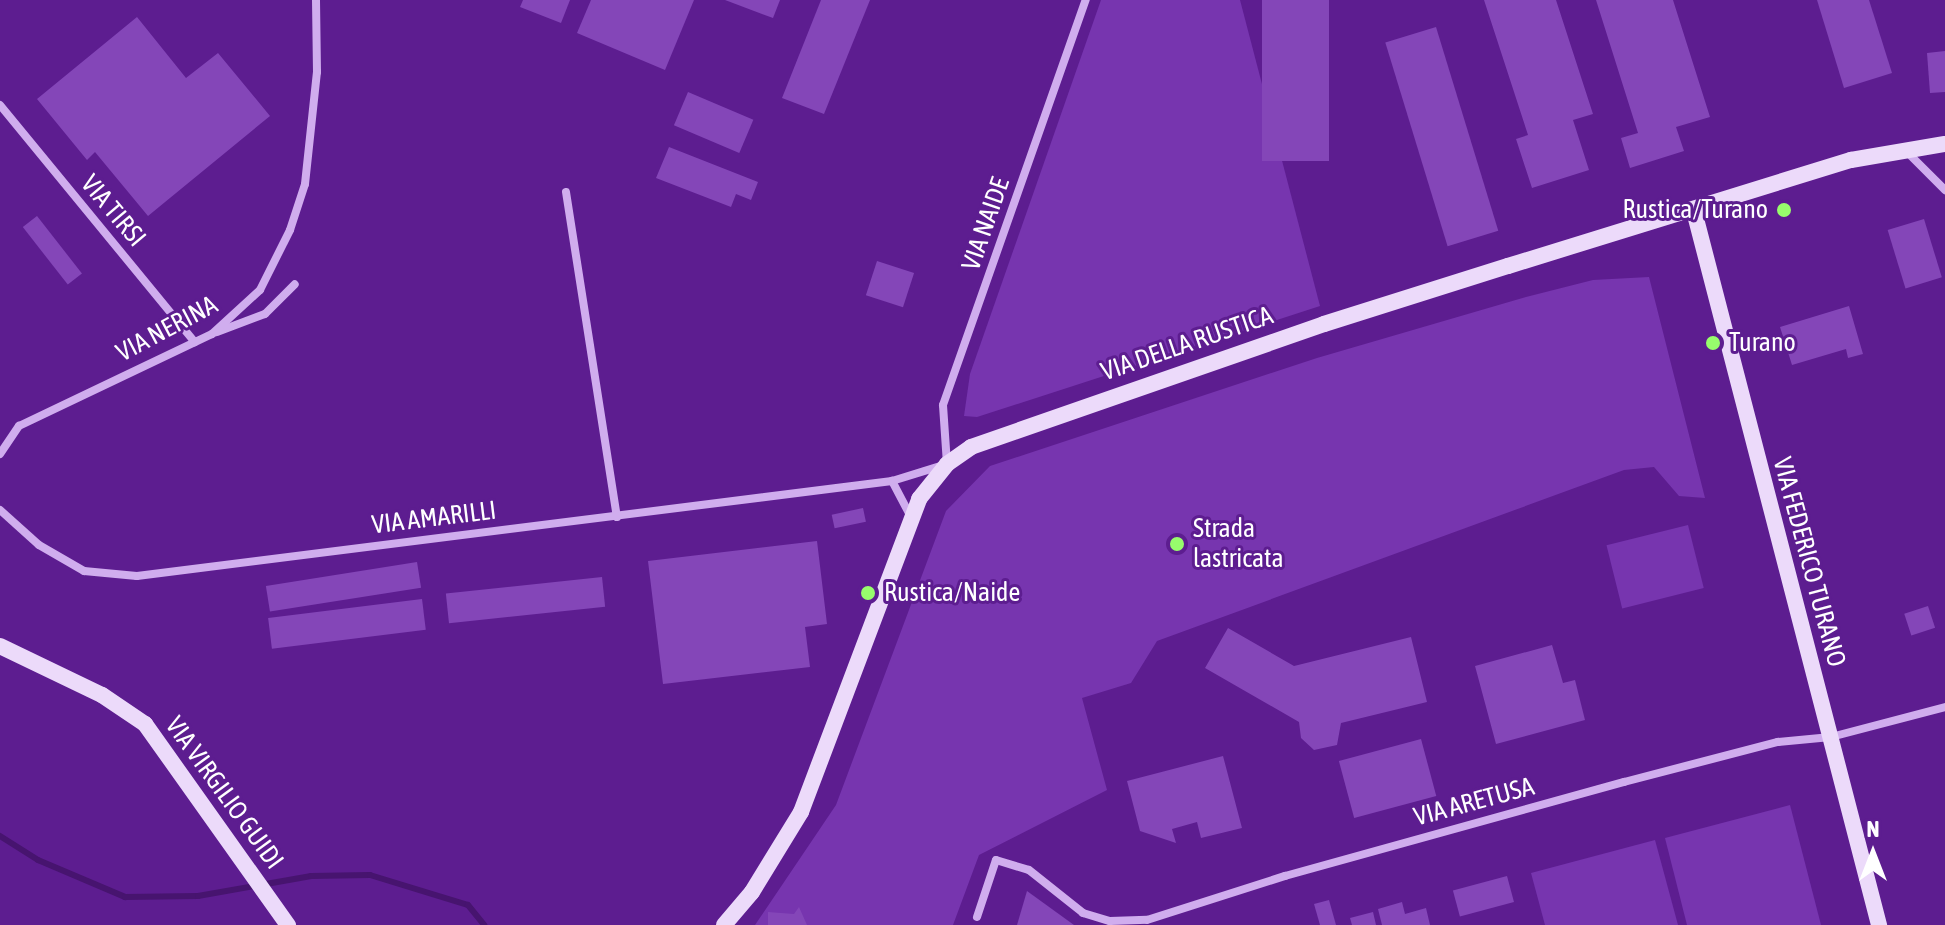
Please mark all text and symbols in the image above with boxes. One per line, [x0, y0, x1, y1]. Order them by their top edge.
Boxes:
street label: VIA TIRSI [74, 169, 152, 253]
street label: VIA NAIDE [956, 174, 1016, 274]
place label: Rustica/Turano [1623, 194, 1768, 226]
marker: Rustica/Turano [1775, 201, 1793, 219]
street label: VIA NERINA [111, 289, 223, 369]
street label: VIA DELLA RUSTICA [1097, 300, 1277, 388]
place label: Turano [1729, 327, 1796, 359]
marker: Turano [1704, 334, 1722, 352]
street label: VIA FEDERICO TURANO [1766, 454, 1852, 670]
street label: VIA AMARILLI [370, 495, 498, 541]
place label: Strada lastricata [1193, 513, 1284, 574]
marker: Strada lastricata [1168, 535, 1186, 553]
place label: Rustica/Naide [884, 577, 1020, 609]
marker: Rustica/Naide [859, 584, 877, 602]
street label: VIA VIRGILIO GUIDI [158, 711, 290, 875]
street label: VIA ARETUSA [1411, 771, 1537, 833]
north arrow [1833, 813, 1913, 893]
text: N [1867, 816, 1879, 842]

